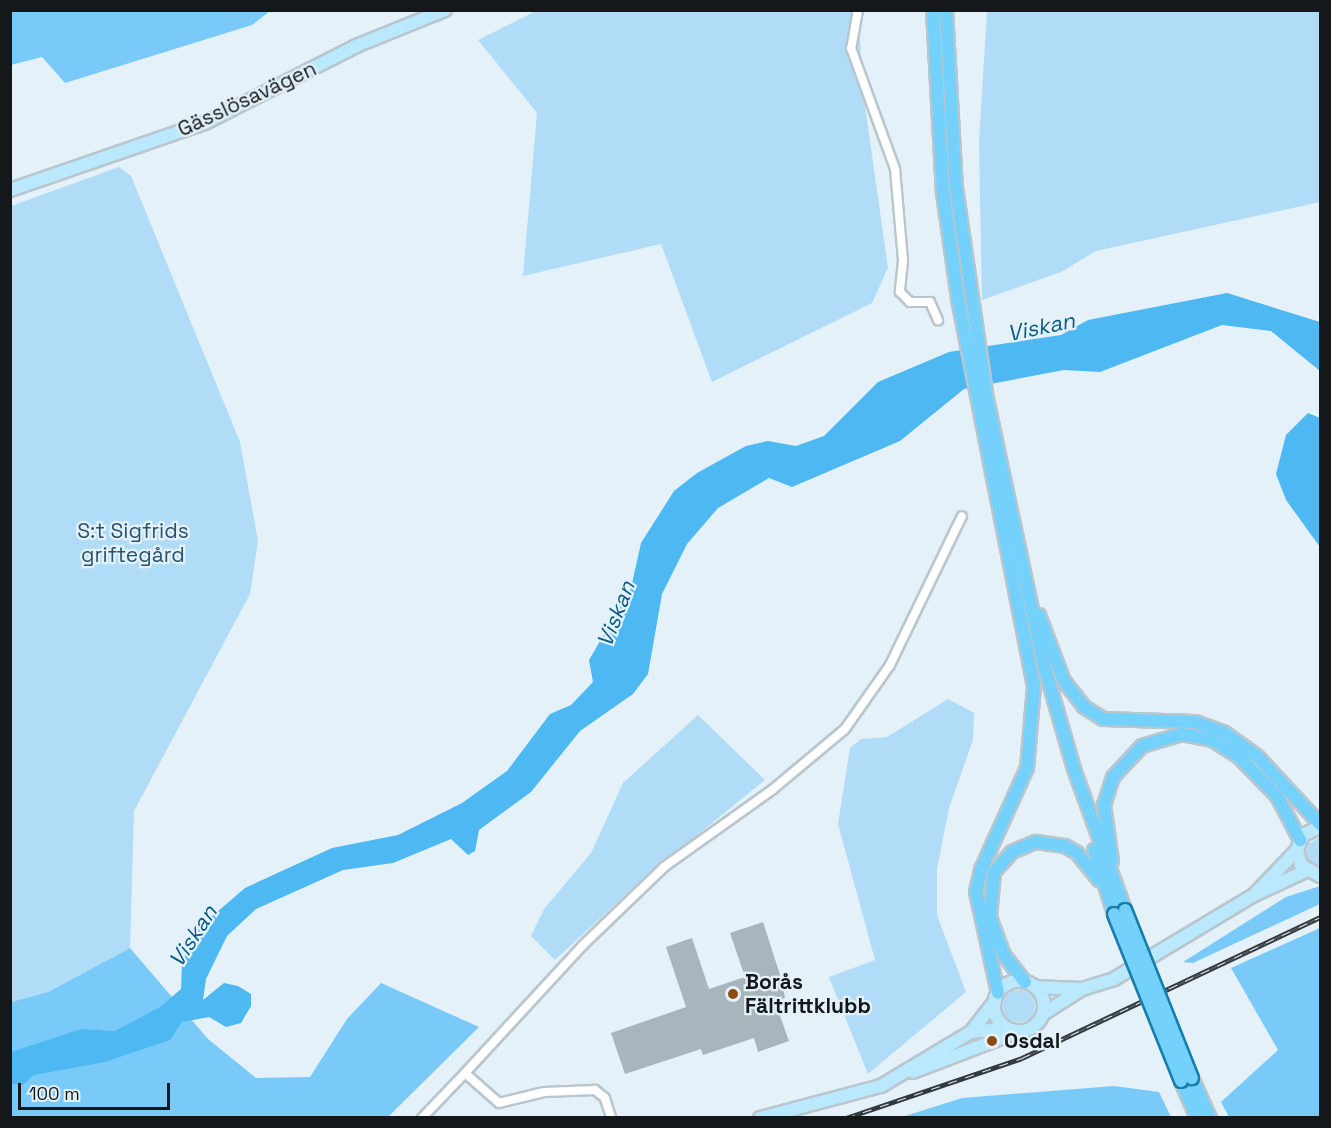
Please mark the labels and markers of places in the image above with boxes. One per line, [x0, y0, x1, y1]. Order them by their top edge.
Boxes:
place label: Borås Fältrittklubb [745, 969, 871, 1019]
marker: Borås Fältrittklubb [726, 987, 740, 1001]
place label: Osdal [1004, 1028, 1060, 1054]
marker: Osdal [985, 1034, 999, 1048]

